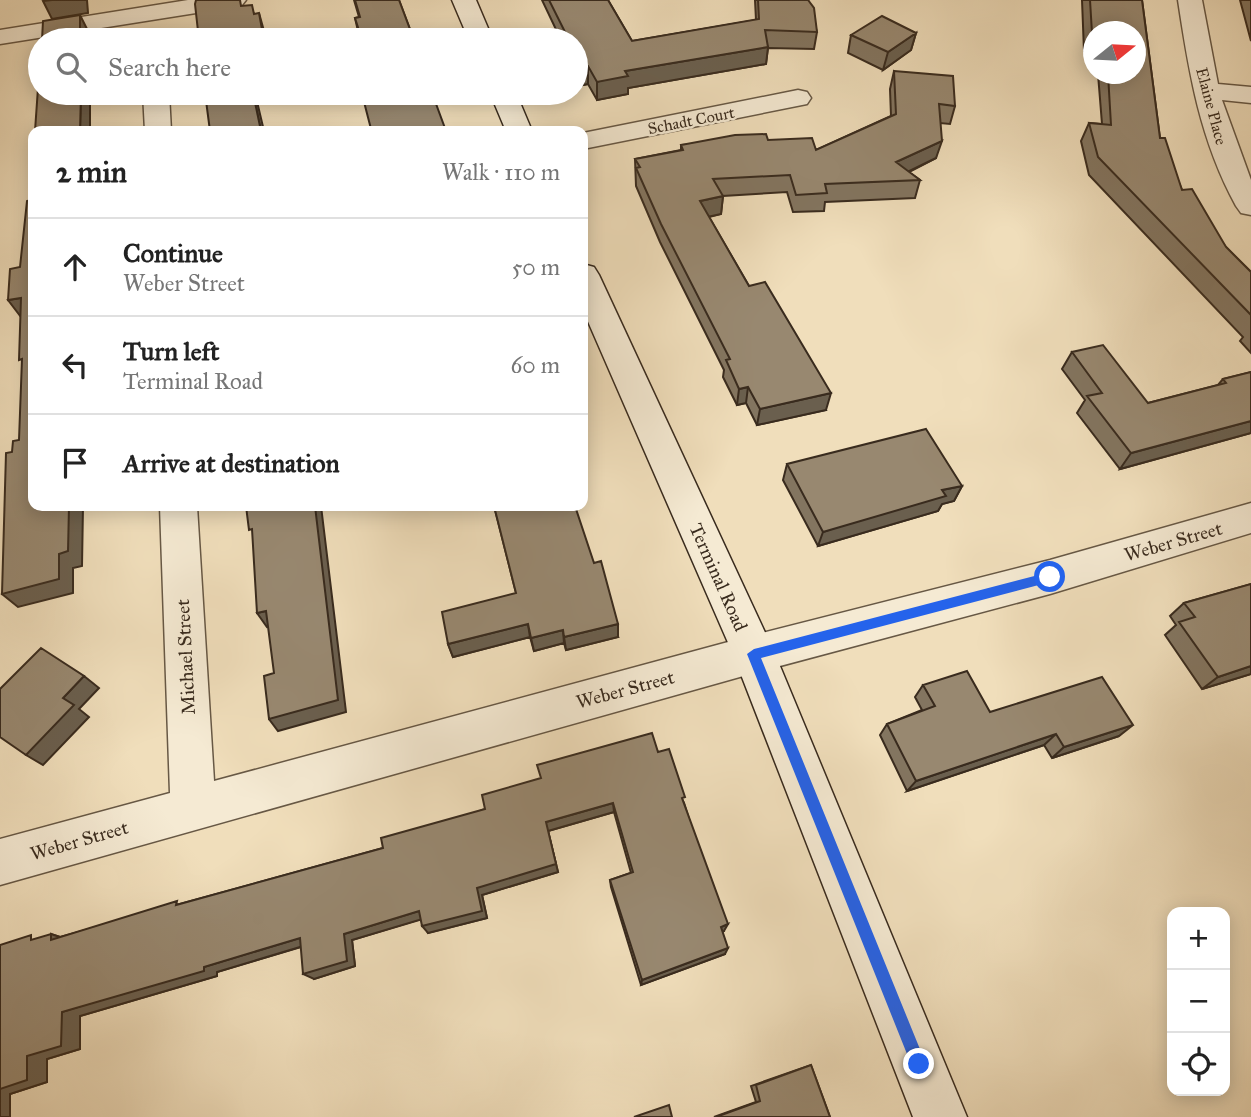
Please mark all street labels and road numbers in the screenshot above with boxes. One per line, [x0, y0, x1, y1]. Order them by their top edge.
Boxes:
street label: Elaine Place [1192, 65, 1231, 147]
street label: Schadt Court [646, 103, 736, 138]
street label: Weber Street [1122, 516, 1225, 566]
street label: Terminal Road [685, 520, 753, 635]
street label: Michael Street [171, 598, 200, 715]
street label: Weber Street [574, 665, 677, 714]
street label: Weber Street [28, 815, 131, 865]

